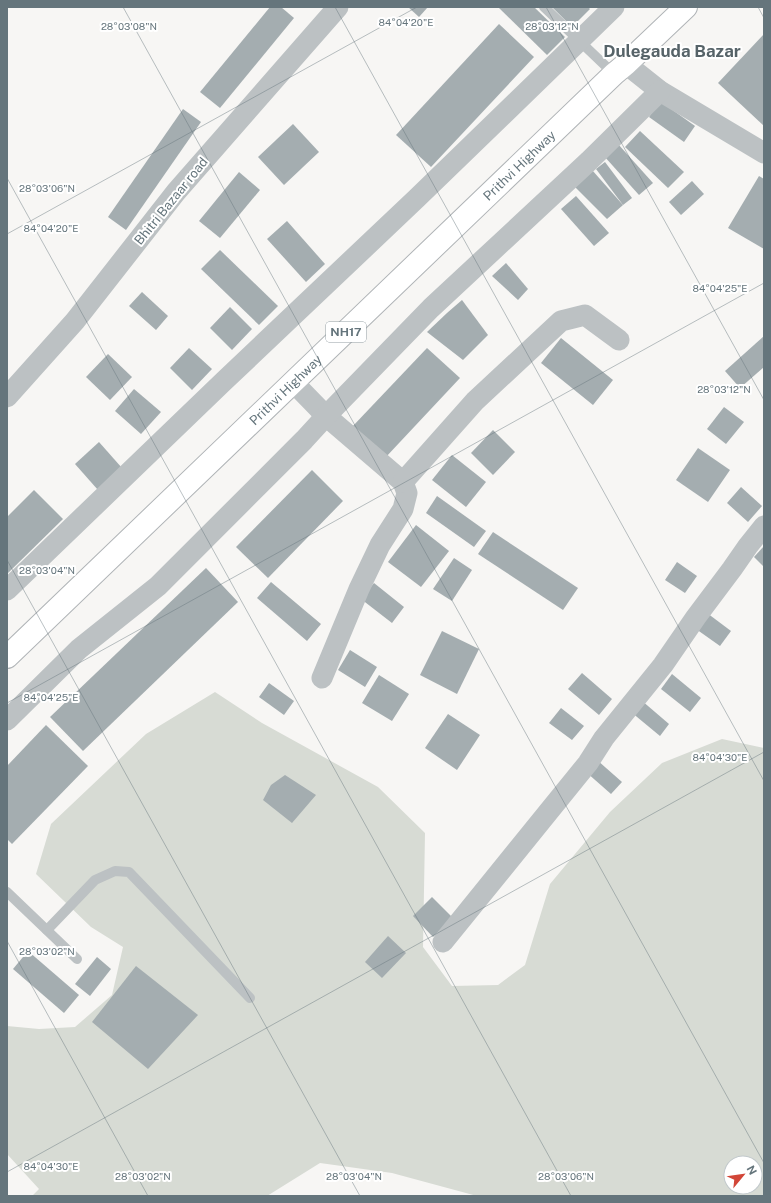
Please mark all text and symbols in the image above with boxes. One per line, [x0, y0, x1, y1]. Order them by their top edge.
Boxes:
text: 84°04'20"E [379, 16, 433, 28]
text: 28°03'08"N [101, 20, 157, 32]
text: 28°03'12"N [525, 20, 579, 32]
district label: Dulegauda Bazar [603, 41, 741, 61]
street label: Prithvi Highway [480, 127, 558, 203]
street label: Bhitri Bazaar road [131, 154, 211, 248]
text: 28°03'06"N [19, 182, 75, 194]
text: 84°04'20"E [24, 222, 78, 234]
text: 84°04'25"E [692, 282, 748, 294]
road number: NH17 [326, 322, 366, 342]
street label: Prithvi Highway [246, 351, 325, 428]
text: 28°03'12"N [697, 383, 751, 395]
text: 28°03'04"N [19, 564, 75, 576]
text: 84°04'25"E [23, 691, 79, 703]
text: 84°04'30"E [692, 751, 748, 763]
text: 28°03'02"N [19, 945, 75, 957]
north arrow [723, 1155, 763, 1195]
text: 84°04'30"E [23, 1160, 79, 1172]
text: N [744, 1163, 759, 1177]
text: 28°03'02"N [115, 1170, 171, 1182]
text: 28°03'04"N [326, 1170, 382, 1182]
text: 28°03'06"N [538, 1170, 594, 1182]

